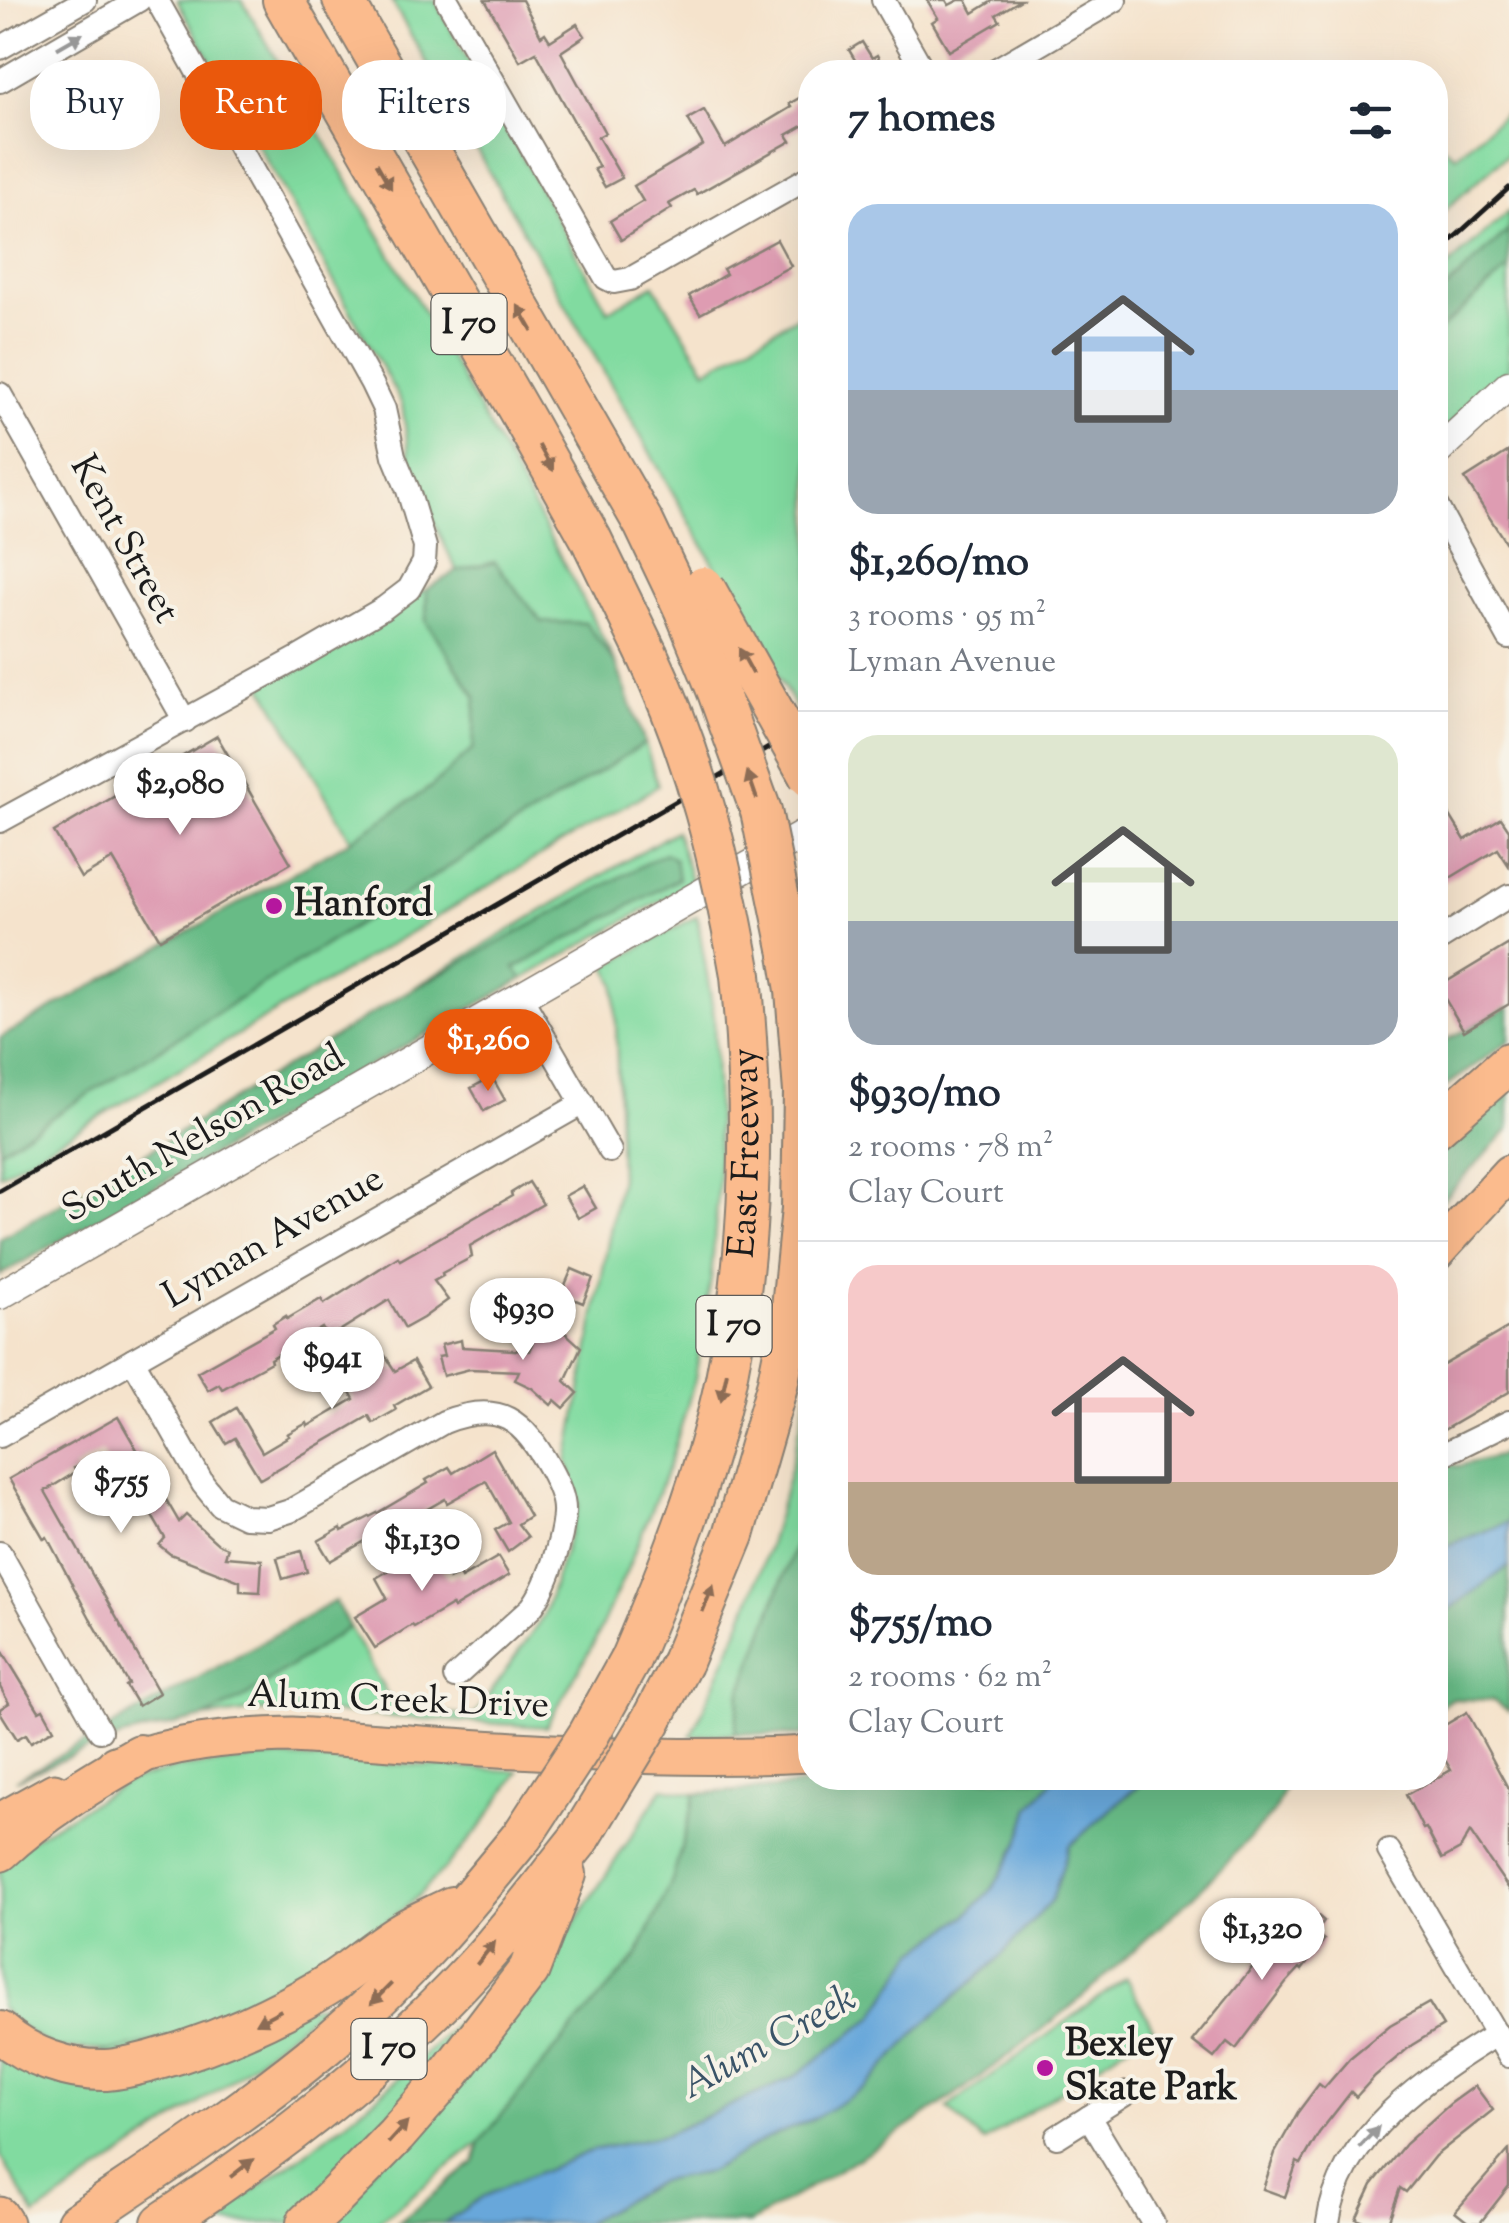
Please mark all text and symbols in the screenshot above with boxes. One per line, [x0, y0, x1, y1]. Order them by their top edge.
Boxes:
one-way arrow [56, 33, 84, 50]
chip: Buy [30, 60, 160, 150]
chip: Rent [180, 60, 322, 150]
chip: Filters [342, 60, 506, 150]
text: 7 homes [848, 90, 996, 150]
icon: filters [1343, 93, 1398, 148]
one-way arrow [375, 161, 392, 190]
icon: home [1033, 269, 1213, 449]
road number: I 70 [432, 294, 506, 354]
one-way arrow [517, 303, 534, 332]
one-way arrow [537, 443, 554, 472]
street label: Kent Street [55, 446, 191, 634]
text: $1,260/mo [848, 534, 1029, 594]
text: 3 rooms · 95 m² [848, 594, 1046, 640]
text: Lyman Avenue [848, 640, 1056, 686]
one-way arrow [737, 647, 754, 676]
pin: $2,080 [99, 753, 261, 838]
text: $2,080 [136, 762, 224, 808]
one-way arrow [744, 769, 759, 799]
icon: home [1033, 800, 1213, 980]
place label: Hanford [294, 879, 433, 933]
marker: Hanford [263, 895, 285, 917]
pin: $1,260 [407, 1009, 569, 1094]
text: $1,260 [446, 1018, 530, 1064]
street label: South Nelson Road [53, 1032, 355, 1238]
street label: East Freeway [717, 1046, 776, 1260]
text: $930/mo [848, 1065, 1001, 1125]
text: 2 rooms · 78 m² [848, 1125, 1054, 1171]
street label: Lyman Avenue [153, 1154, 395, 1324]
text: Clay Court [848, 1171, 1004, 1217]
pin: $930 [464, 1278, 582, 1363]
text: $930 [492, 1287, 554, 1333]
road number: I 70 [696, 1296, 772, 1356]
pin: $941 [273, 1327, 391, 1412]
icon: home [1033, 1330, 1213, 1510]
text: $941 [302, 1336, 362, 1382]
one-way arrow [715, 1371, 731, 1402]
pin: $755 [62, 1451, 180, 1536]
text: $755 [93, 1460, 149, 1506]
pin: $1,130 [341, 1509, 503, 1594]
text: $1,130 [384, 1518, 460, 1564]
one-way arrow [700, 1584, 716, 1613]
text: $755/mo [848, 1595, 992, 1655]
text: 2 rooms · 62 m² [848, 1655, 1052, 1701]
street label: Alum Creek Drive [246, 1670, 550, 1734]
text: Clay Court [848, 1701, 1004, 1747]
pin: $1,320 [1181, 1898, 1343, 1983]
text: $1,320 [1222, 1907, 1302, 1953]
one-way arrow [475, 1941, 496, 1966]
water label: Alum Creek [671, 1972, 867, 2116]
one-way arrow [370, 1982, 394, 2005]
one-way arrow [253, 2008, 282, 2025]
road number: I 70 [352, 2019, 426, 2079]
place label: Bexley Skate Park [1065, 2019, 1237, 2117]
marker: Bexley Skate Park [1034, 2057, 1056, 2079]
one-way arrow [386, 2120, 409, 2144]
one-way arrow [1357, 2125, 1380, 2149]
one-way arrow [230, 2158, 255, 2179]

